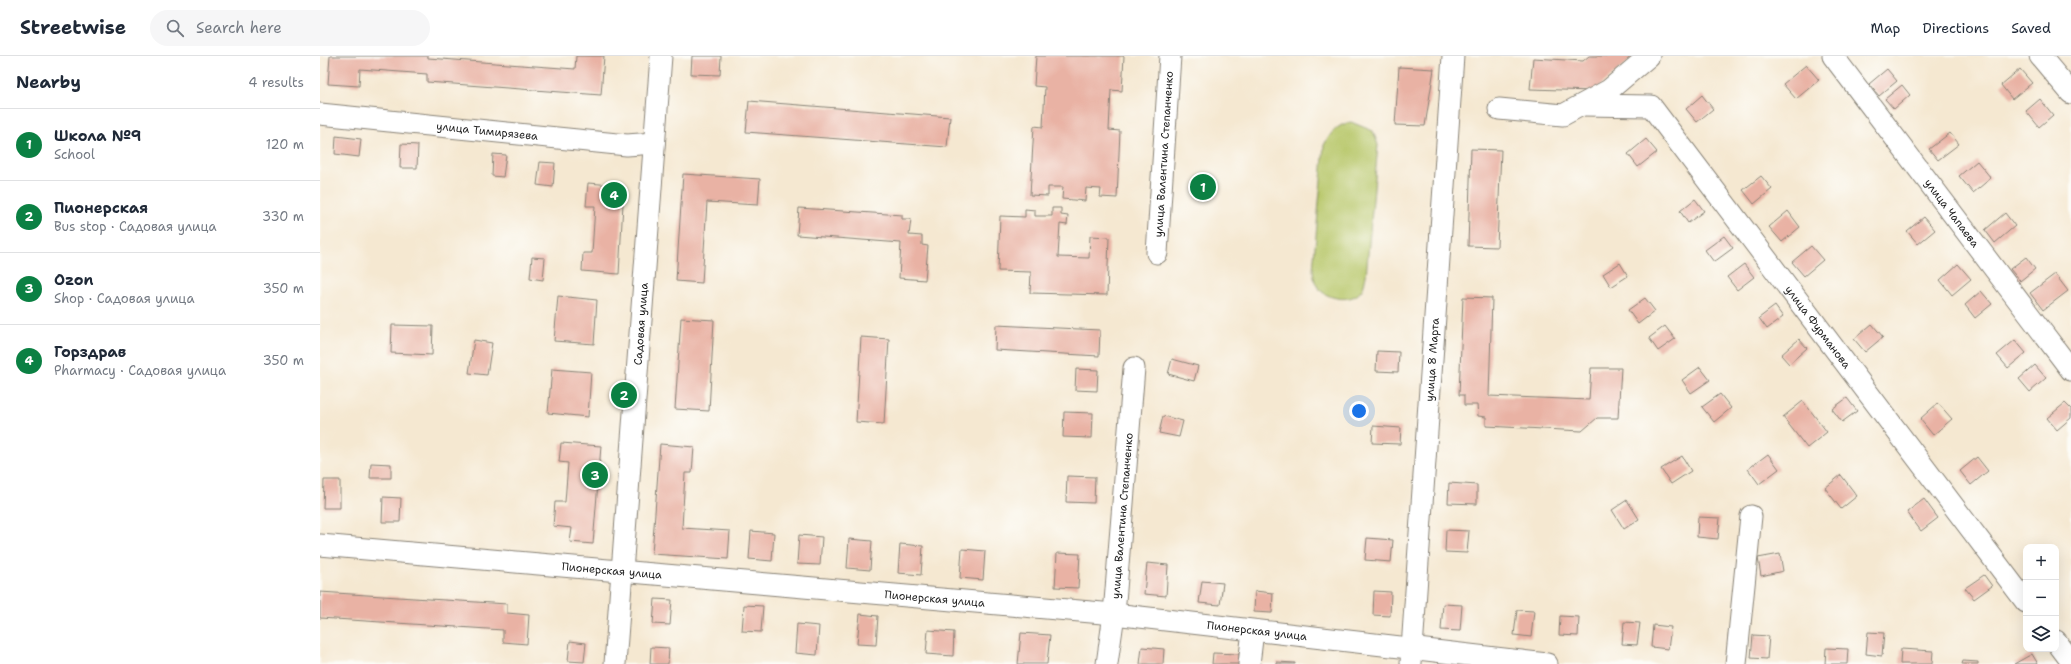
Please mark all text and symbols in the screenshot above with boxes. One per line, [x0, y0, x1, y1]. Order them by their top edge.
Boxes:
search box [150, 10, 430, 46]
text: Streetwise [20, 15, 126, 40]
icon: search [164, 17, 186, 39]
text: Search here [196, 18, 282, 38]
text: Map [1871, 19, 1901, 37]
text: Directions [1923, 19, 1989, 37]
text: Saved [2011, 19, 2051, 37]
street label: улица Валентина Степанченко [1151, 70, 1177, 238]
text: Nearby [16, 71, 81, 93]
text: 4 results [248, 74, 304, 91]
street label: улица Тимирязева [436, 118, 539, 143]
text: Школа №9 [54, 126, 141, 146]
text: 1 [26, 136, 32, 153]
text: 120 m [266, 136, 304, 153]
text: School [54, 146, 95, 163]
pin: 1 [1190, 172, 1216, 202]
street label: улица Чапаева [1921, 176, 1983, 250]
pin: 4 [601, 180, 627, 210]
text: Пионерская [54, 198, 148, 218]
text: 2 [24, 208, 34, 225]
text: 330 m [262, 208, 304, 225]
text: Bus stop · Садовая улица [54, 218, 217, 235]
text: Ozon [54, 270, 94, 290]
text: 3 [24, 280, 34, 297]
text: 350 m [263, 280, 304, 297]
street label: Садовая улица [630, 282, 651, 366]
street label: улица Фурманова [1782, 282, 1854, 372]
text: Shop · Садовая улица [54, 290, 195, 307]
street label: улица 8 Марта [1422, 317, 1442, 402]
text: Горздрав [54, 342, 126, 362]
text: 4 [24, 352, 34, 369]
text: 350 m [263, 352, 304, 369]
text: Pharmacy · Садовая улица [54, 362, 226, 379]
pin: 2 [611, 380, 637, 410]
your location [1349, 401, 1369, 421]
street label: улица Валентина Степанченко [1108, 432, 1136, 599]
pin: 3 [582, 460, 608, 490]
map controls [2023, 544, 2059, 652]
button: + [2023, 544, 2059, 580]
street label: Пионерская улица [561, 559, 663, 582]
button: − [2023, 580, 2059, 616]
street label: Пионерская улица [884, 587, 986, 610]
button: layers [2023, 616, 2059, 652]
street label: Пионерская улица [1206, 617, 1308, 644]

